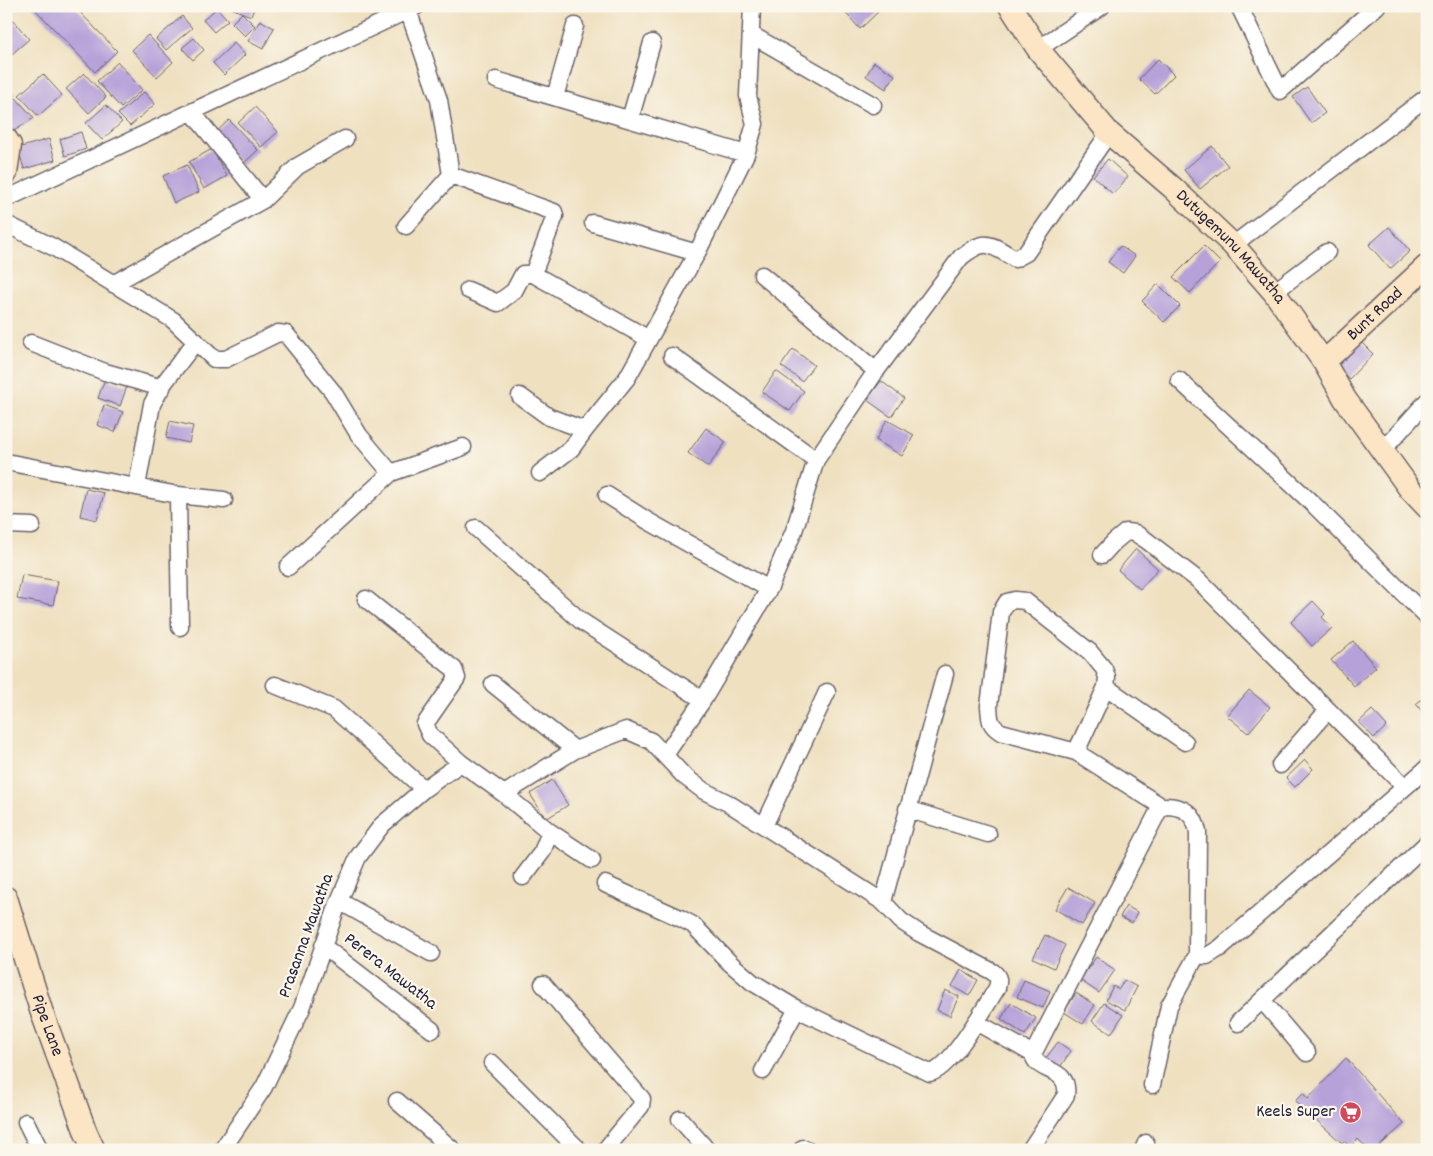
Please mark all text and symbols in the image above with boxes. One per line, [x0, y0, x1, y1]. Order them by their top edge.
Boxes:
street label: Dutugemunu Mawatha [1170, 184, 1292, 310]
street label: Bunt Road [1341, 282, 1409, 347]
street label: Prasanna Mawatha [273, 870, 341, 1002]
street label: Perera Mawatha [338, 928, 442, 1017]
street label: Pipe Lane [25, 992, 69, 1060]
place label: Keels Super [1256, 1100, 1335, 1125]
supermarket icon: Keels Super [1339, 1100, 1363, 1124]

